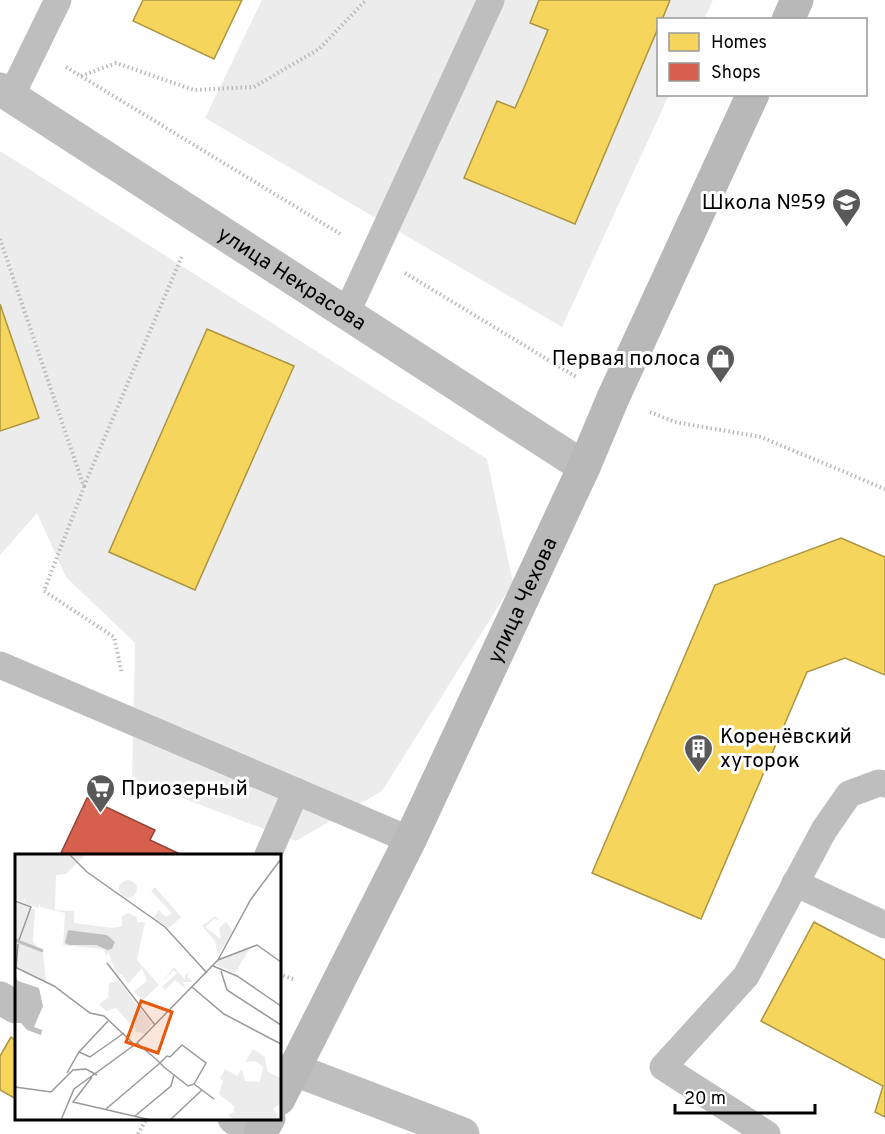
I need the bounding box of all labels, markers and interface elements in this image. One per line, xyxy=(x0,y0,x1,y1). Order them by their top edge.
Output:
legend xyxy=(657,18,867,96)
text: Homes xyxy=(711,32,767,55)
text: Shops xyxy=(711,62,761,85)
school or university icon: Школа №59 xyxy=(831,186,863,228)
place label: Школа №59 xyxy=(702,190,826,217)
street label: улица Некрасова xyxy=(212,221,371,337)
shop icon: Первая полоса xyxy=(705,342,737,384)
place label: Первая полоса xyxy=(552,346,700,373)
street label: улица Чехова xyxy=(482,533,564,668)
place label: Коренёвский хуторок xyxy=(720,724,852,775)
building icon: Коренёвский хуторок xyxy=(683,732,715,774)
supermarket icon: Приозерный xyxy=(84,772,116,814)
place label: Приозерный xyxy=(121,776,248,803)
inset map xyxy=(15,854,280,1119)
scale bar xyxy=(675,1077,814,1115)
text: 20 m xyxy=(684,1088,726,1111)

